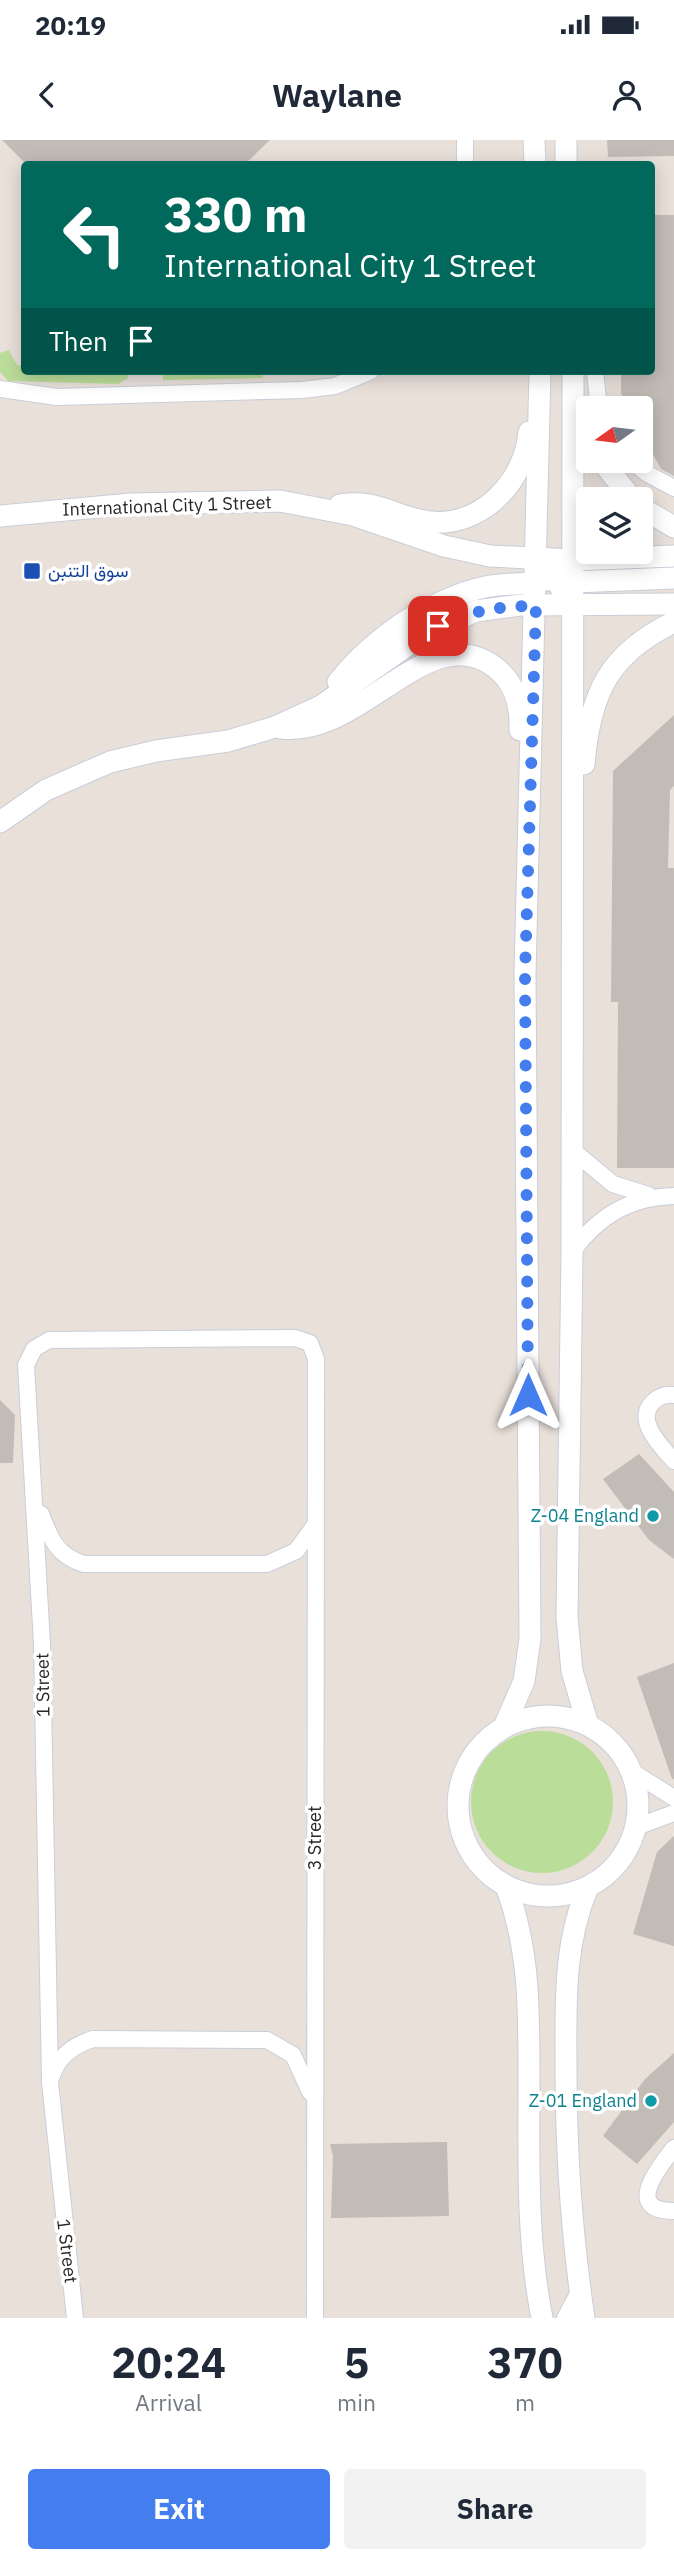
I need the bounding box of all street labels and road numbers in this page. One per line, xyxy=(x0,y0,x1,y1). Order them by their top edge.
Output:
street label: International City 1 Street xyxy=(62,490,272,521)
street label: 1 Street xyxy=(30,1653,55,1717)
street label: 3 Street xyxy=(303,1806,326,1870)
street label: 1 Street xyxy=(52,2218,83,2284)

